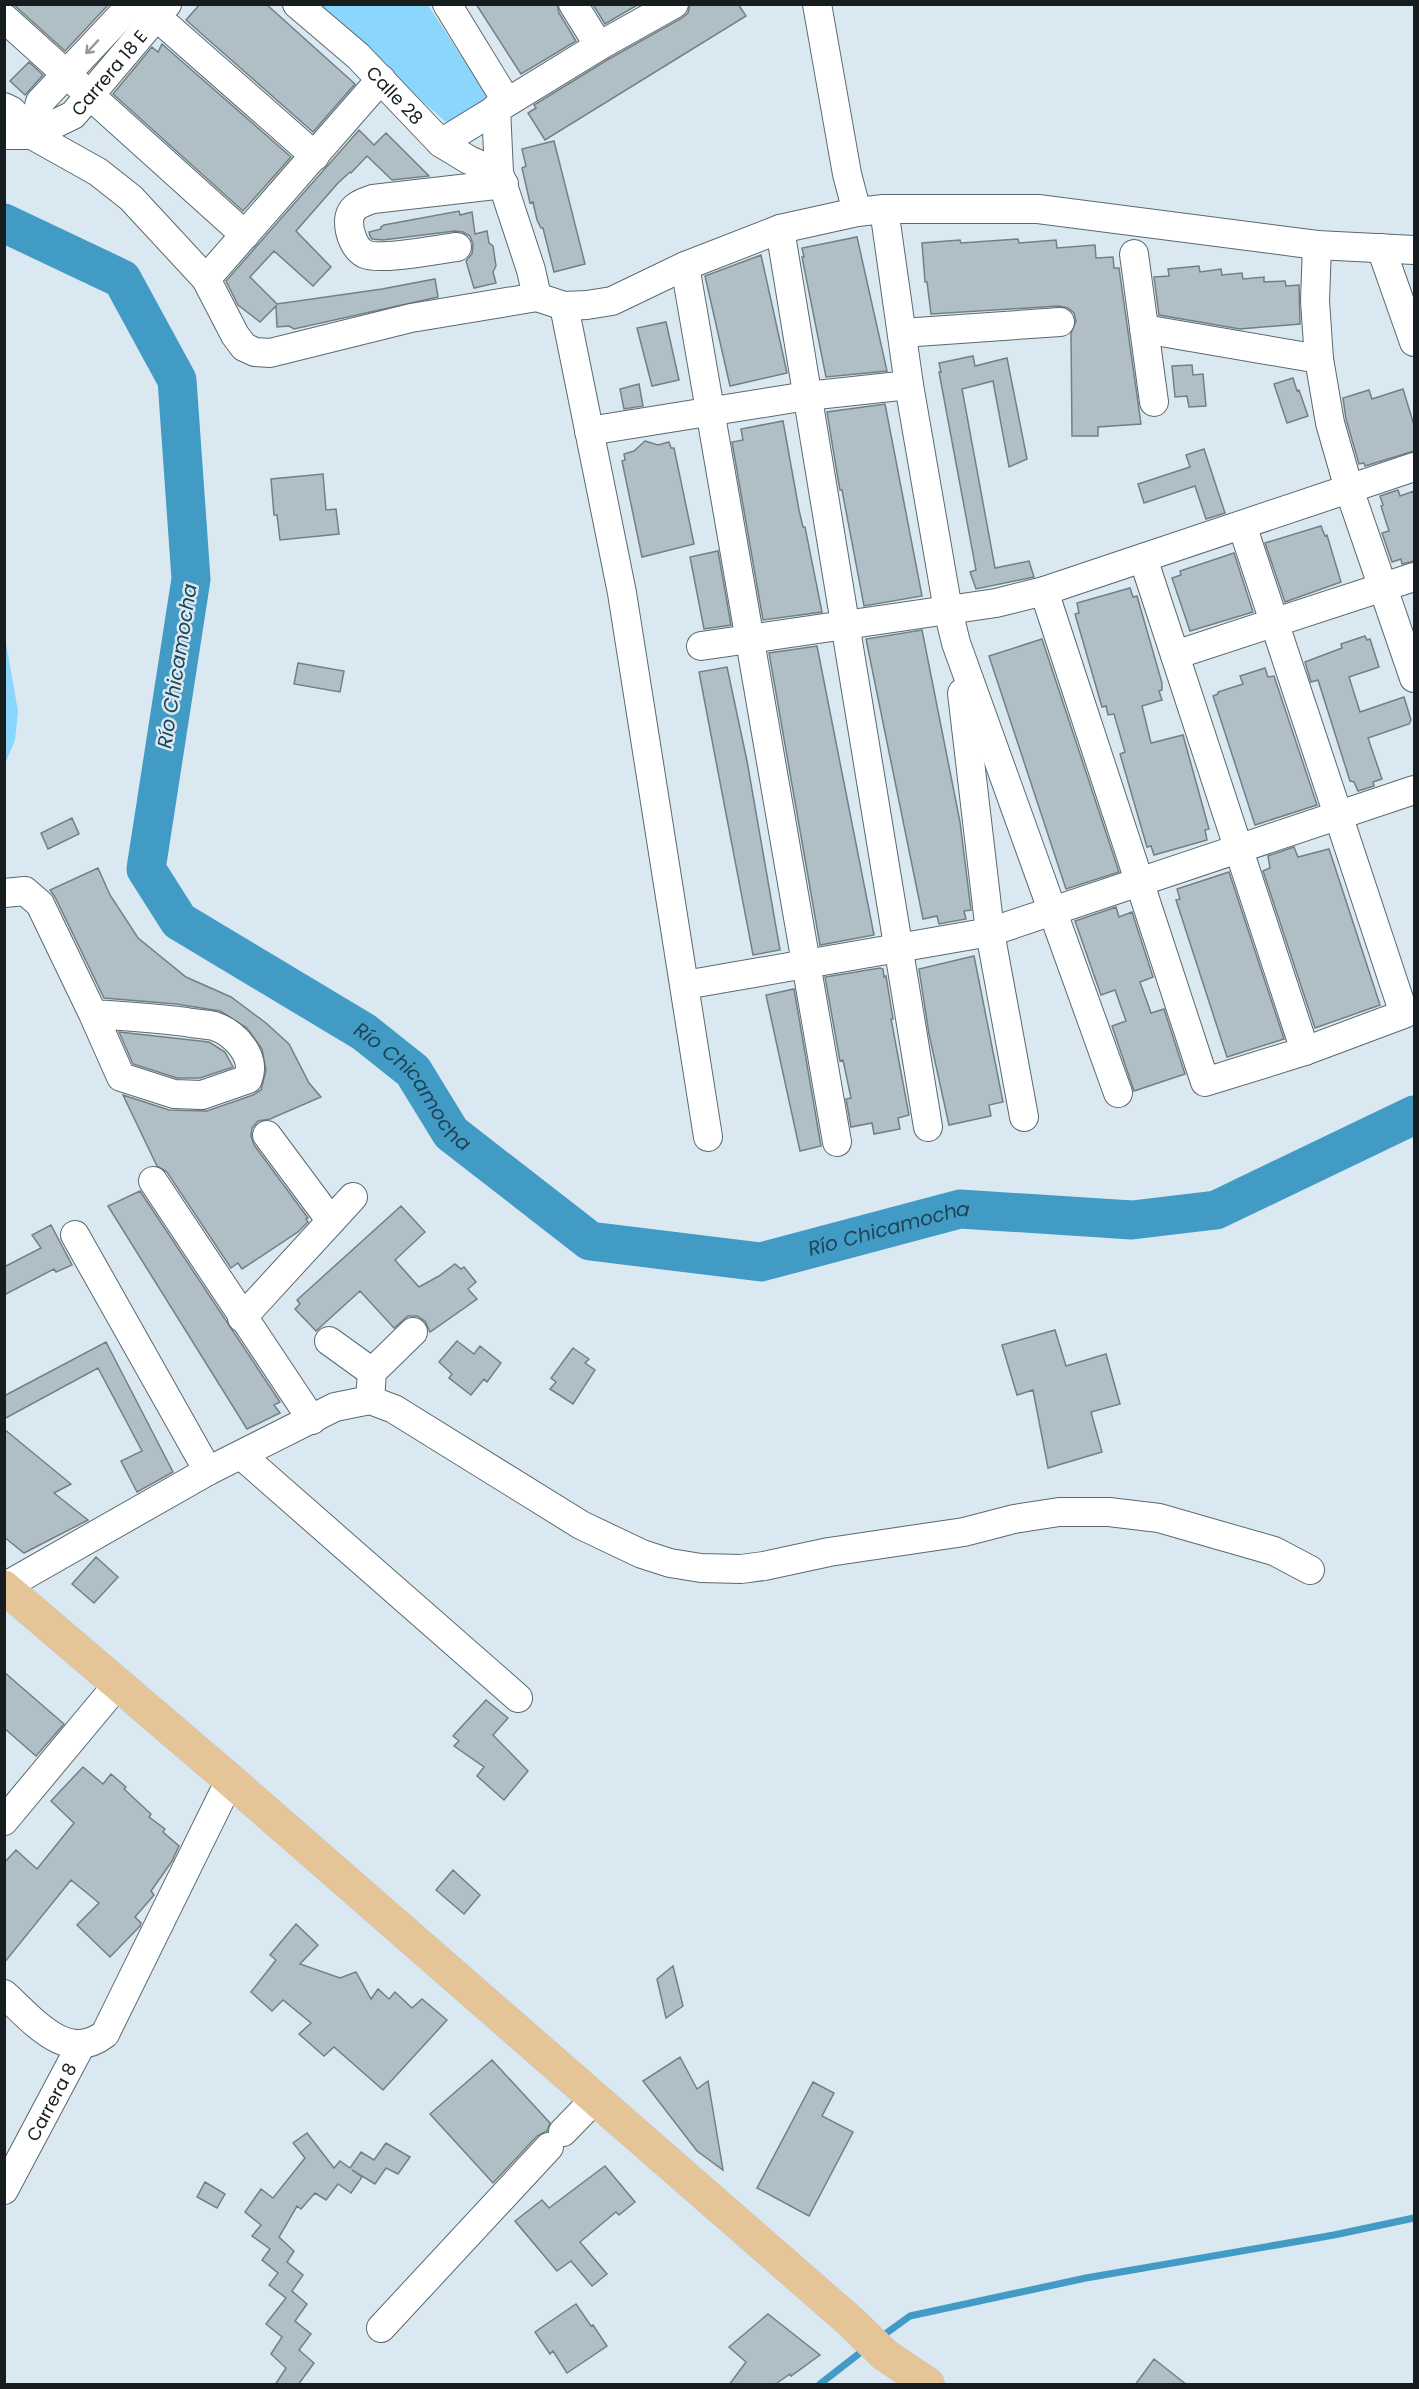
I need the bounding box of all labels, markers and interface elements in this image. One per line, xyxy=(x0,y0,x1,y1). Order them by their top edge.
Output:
street label: Carrera 18 E xyxy=(65,24,152,121)
one-way arrow xyxy=(85,39,99,54)
street label: Calle 28 xyxy=(361,60,429,130)
water label: Río Chicamocha xyxy=(150,582,204,750)
water label: Río Chicamocha xyxy=(349,1015,477,1158)
water label: Río Chicamocha xyxy=(805,1195,971,1263)
street label: Carrera 8 xyxy=(20,2058,82,2145)

